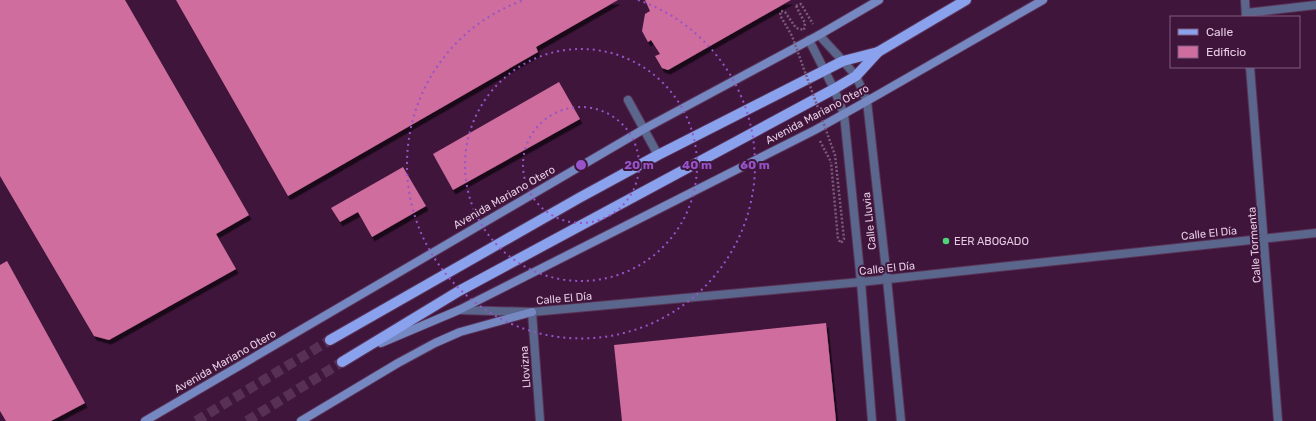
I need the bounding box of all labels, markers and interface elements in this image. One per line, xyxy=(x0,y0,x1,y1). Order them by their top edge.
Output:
legend xyxy=(1170,16,1300,68)
text: Calle xyxy=(1206,25,1233,39)
text: Edificio xyxy=(1206,45,1246,59)
street label: Avenida Mariano Otero xyxy=(763,82,871,147)
centre of rings xyxy=(574,158,588,172)
text: 20 m xyxy=(624,158,654,172)
text: 40 m xyxy=(682,158,712,172)
text: 60 m xyxy=(740,158,770,172)
street label: Avenida Mariano Otero xyxy=(451,163,557,232)
street label: Calle Lluvia xyxy=(860,191,879,250)
street label: Calle Tormenta xyxy=(1245,207,1264,283)
street label: Calle El Día xyxy=(1181,224,1238,243)
place label: EER ABOGADO xyxy=(954,235,1029,248)
marker: EER ABOGADO xyxy=(941,236,951,246)
street label: Calle El Día xyxy=(859,259,916,278)
street label: Calle El Día xyxy=(536,290,592,307)
street label: Avenida Mariano Otero xyxy=(172,327,278,396)
street label: Llovizna xyxy=(518,346,533,388)

